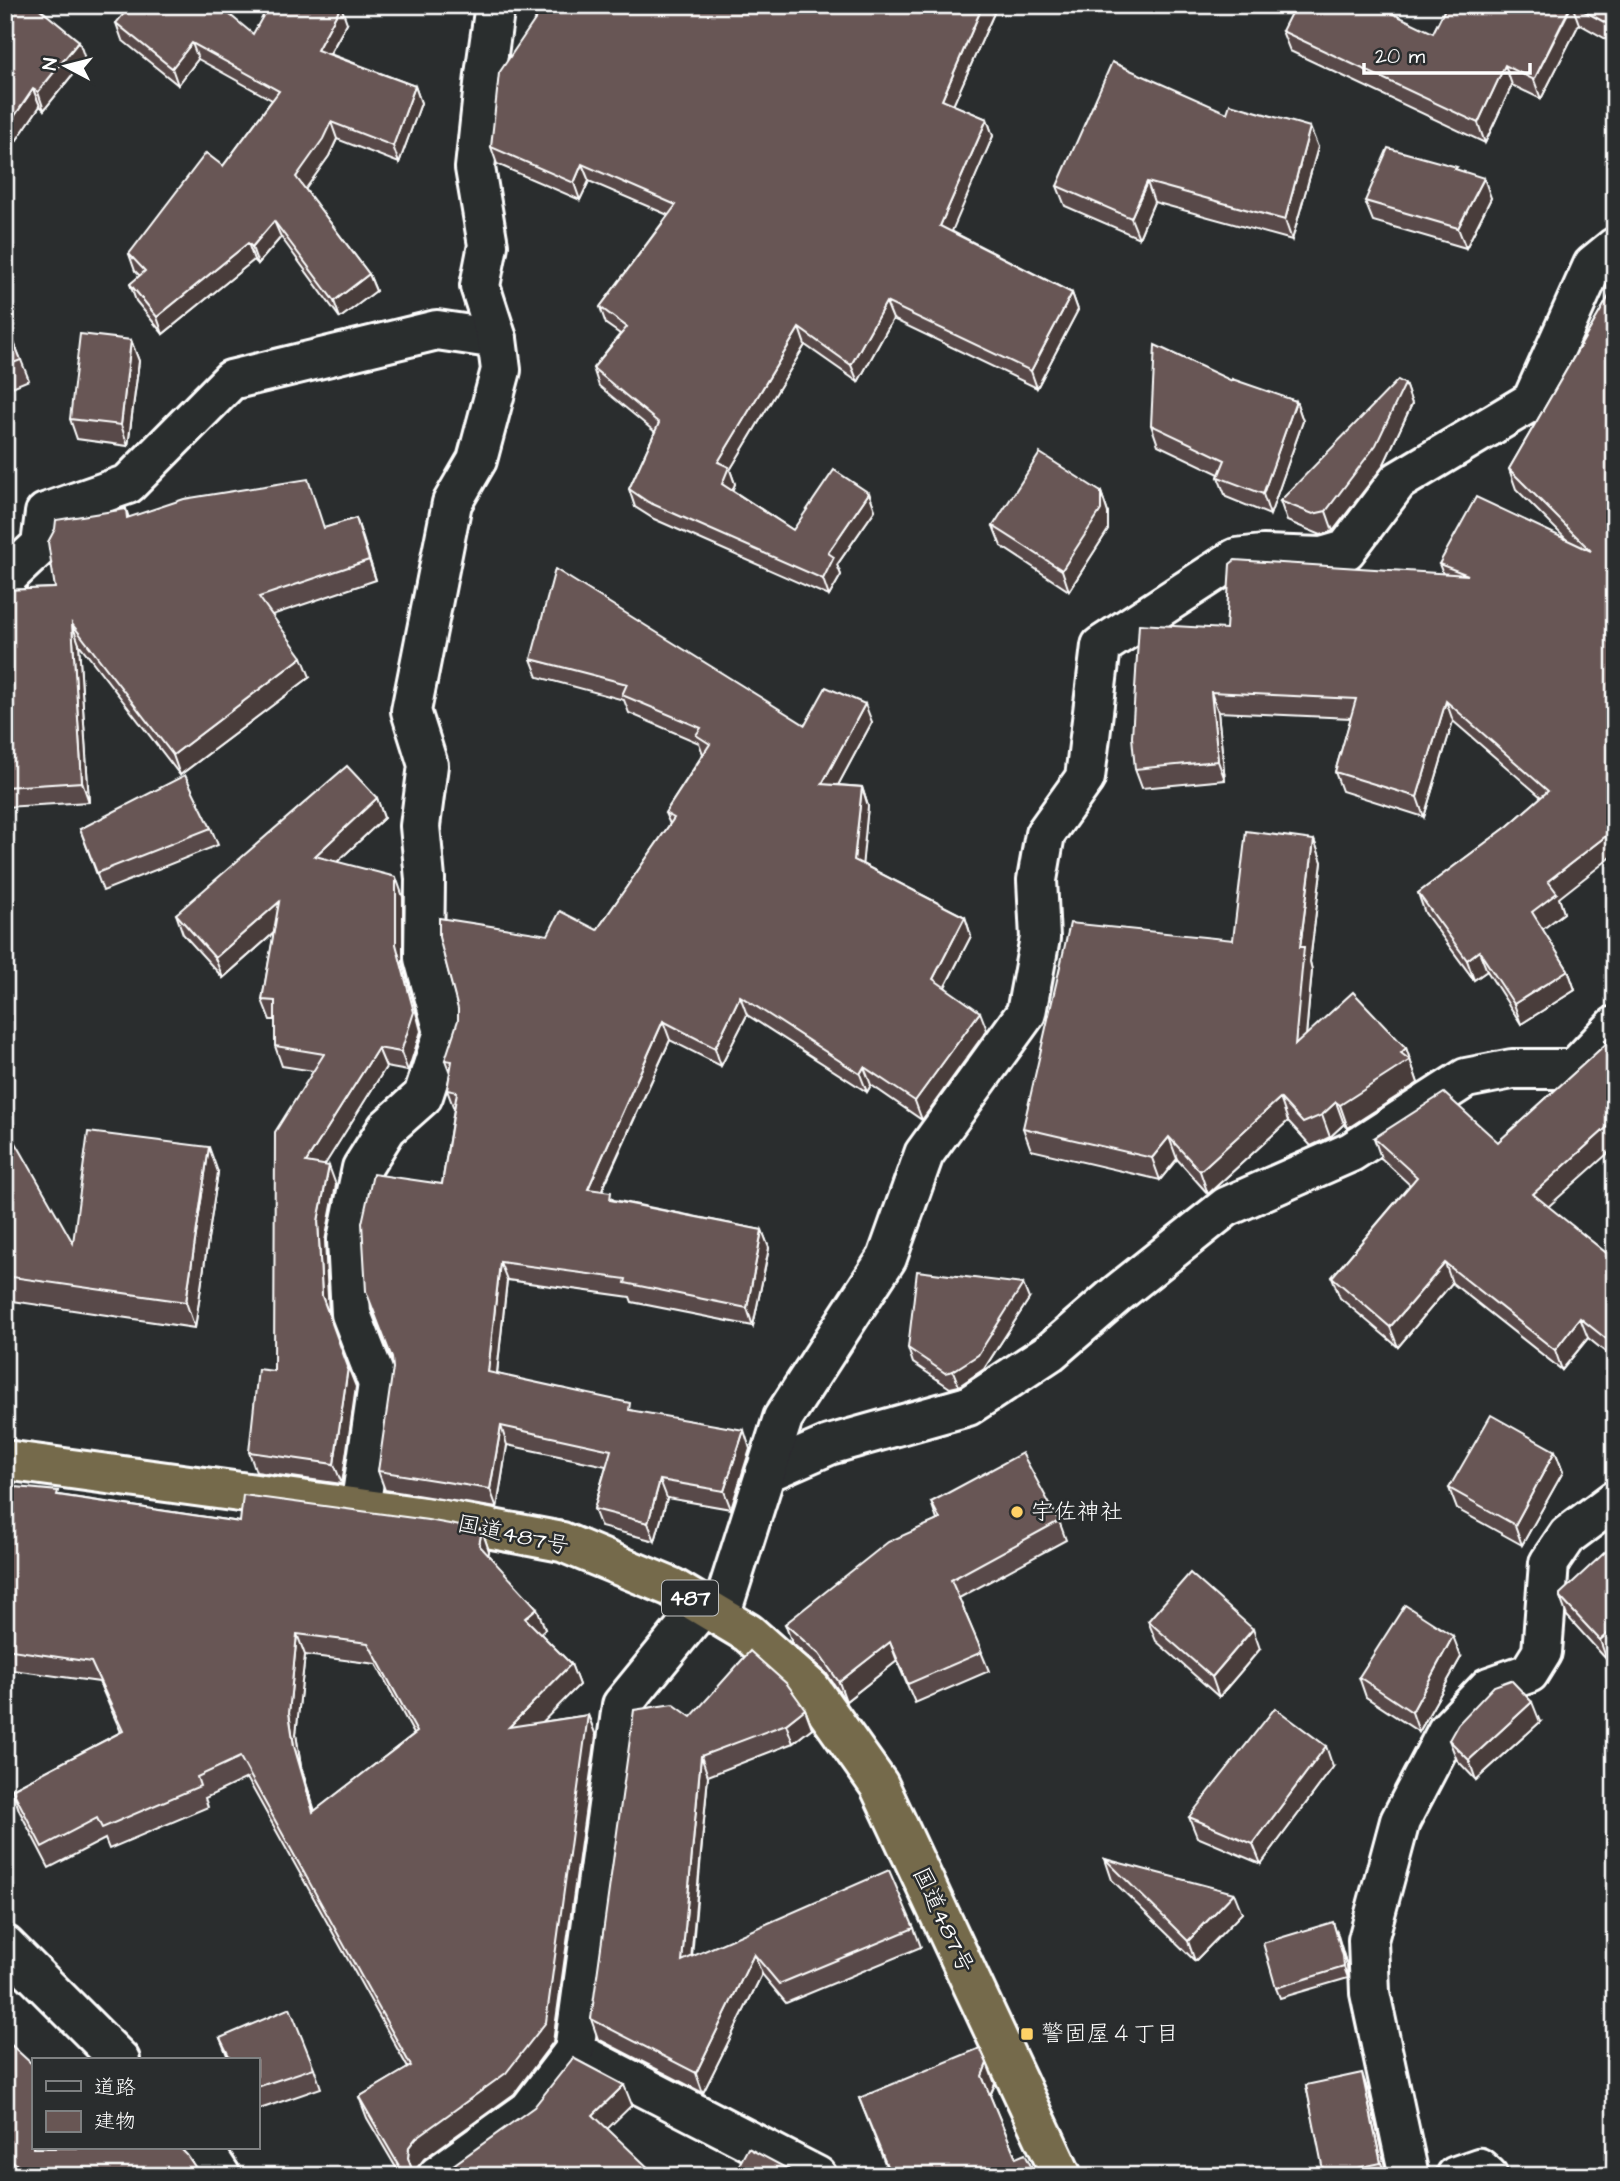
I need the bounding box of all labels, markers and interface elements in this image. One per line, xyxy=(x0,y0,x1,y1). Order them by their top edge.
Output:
north arrow xyxy=(32,32,102,102)
scale bar xyxy=(1364,32,1531,76)
text: 20 m xyxy=(1375,42,1426,71)
text: N xyxy=(36,56,65,72)
place label: 宇佐神社 xyxy=(1031,1496,1123,1528)
marker: 宇佐神社 xyxy=(1009,1504,1025,1520)
street label: 国道487号 xyxy=(454,1508,572,1562)
road number: 487 xyxy=(662,1580,718,1616)
street label: 国道487号 xyxy=(904,1862,982,1978)
place label: 警固屋４丁目 xyxy=(1041,2018,1179,2050)
marker: 警固屋４丁目 xyxy=(1019,2026,1035,2042)
legend xyxy=(32,2058,259,2150)
text: 道路 xyxy=(94,2073,136,2102)
text: 建物 xyxy=(94,2107,136,2136)

